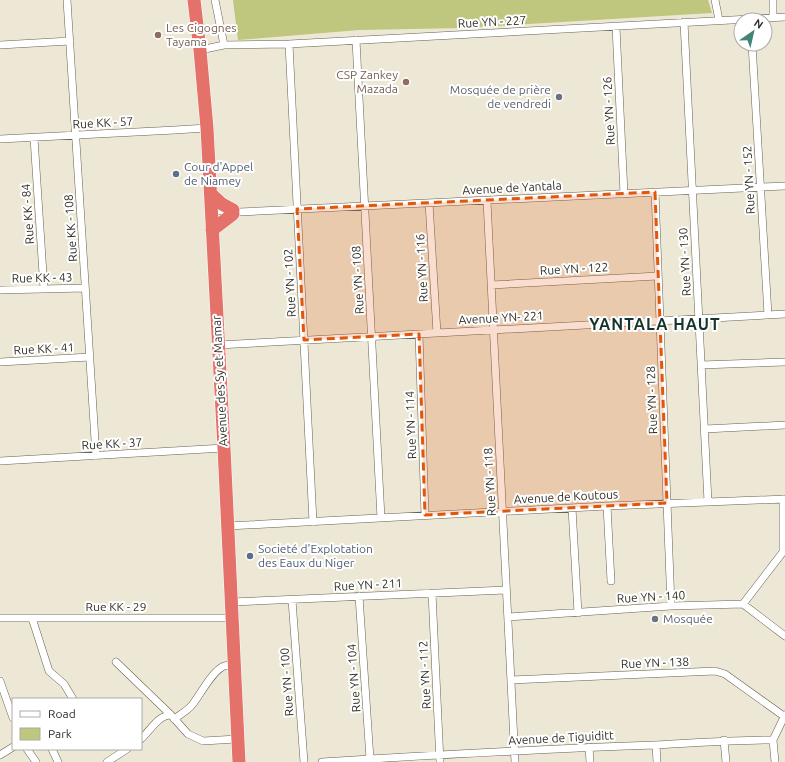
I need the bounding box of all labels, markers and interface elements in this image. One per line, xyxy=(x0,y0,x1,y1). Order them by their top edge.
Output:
north arrow xyxy=(733,12,773,52)
street label: Rue YN - 227 xyxy=(457,13,527,30)
text: N xyxy=(752,16,765,31)
place label: Les Cigognes Tayama xyxy=(166,21,236,48)
marker: Les Cigognes Tayama xyxy=(153,30,163,40)
place label: CSP Zankey Mazada xyxy=(336,68,398,95)
street label: Rue YN - 126 xyxy=(600,76,617,146)
marker: CSP Zankey Mazada xyxy=(401,77,411,87)
place label: Mosquée de prière de vendredi xyxy=(450,83,551,110)
marker: Mosquée de prière de vendredi xyxy=(554,92,564,102)
street label: Rue KK - 57 xyxy=(72,114,134,131)
street label: Rue YN - 152 xyxy=(740,145,757,215)
place label: Cour d'Appel de Niamey xyxy=(184,160,253,187)
marker: Cour d'Appel de Niamey xyxy=(171,169,181,179)
street label: Avenue de Yantala xyxy=(462,178,562,197)
street label: Rue KK - 84 xyxy=(19,183,36,245)
street label: Rue KK - 108 xyxy=(62,194,79,262)
street label: Rue YN - 130 xyxy=(676,227,693,297)
street label: Rue YN - 116 xyxy=(413,233,430,303)
street label: Rue YN - 108 xyxy=(349,245,366,315)
street label: Rue YN - 102 xyxy=(281,248,298,318)
street label: Rue YN - 122 xyxy=(539,260,609,277)
street label: Rue KK - 43 xyxy=(11,270,73,285)
street label: Avenue YN- 221 xyxy=(458,309,544,326)
street label: Avenue des Sy et Mamar xyxy=(210,315,229,447)
district label: YANTALA HAUT xyxy=(589,315,721,333)
street label: Rue KK - 41 xyxy=(13,340,75,357)
street label: Rue YN - 128 xyxy=(644,365,659,434)
street label: Rue YN - 114 xyxy=(403,390,418,459)
street label: Rue KK - 37 xyxy=(81,435,143,452)
street label: Rue YN - 118 xyxy=(481,447,498,517)
street label: Avenue de Koutous xyxy=(514,487,618,506)
place label: Societé d'Explotation des Eaux du Niger xyxy=(258,542,373,569)
marker: Societé d'Explotation des Eaux du Niger xyxy=(245,551,255,561)
street label: Rue YN - 211 xyxy=(333,576,403,593)
street label: Rue YN - 140 xyxy=(616,588,686,605)
street label: Rue KK - 29 xyxy=(86,600,146,613)
place label: Mosquée xyxy=(663,612,713,625)
marker: Mosquée xyxy=(650,614,660,624)
street label: Rue YN - 112 xyxy=(416,640,433,710)
street label: Rue YN - 104 xyxy=(345,643,362,713)
street label: Rue YN - 100 xyxy=(278,647,295,717)
street label: Rue YN - 138 xyxy=(621,655,690,670)
legend xyxy=(12,698,142,750)
text: Road xyxy=(48,707,76,720)
text: Park xyxy=(48,727,72,740)
street label: Avenue de Tiguiditt xyxy=(508,728,614,747)

